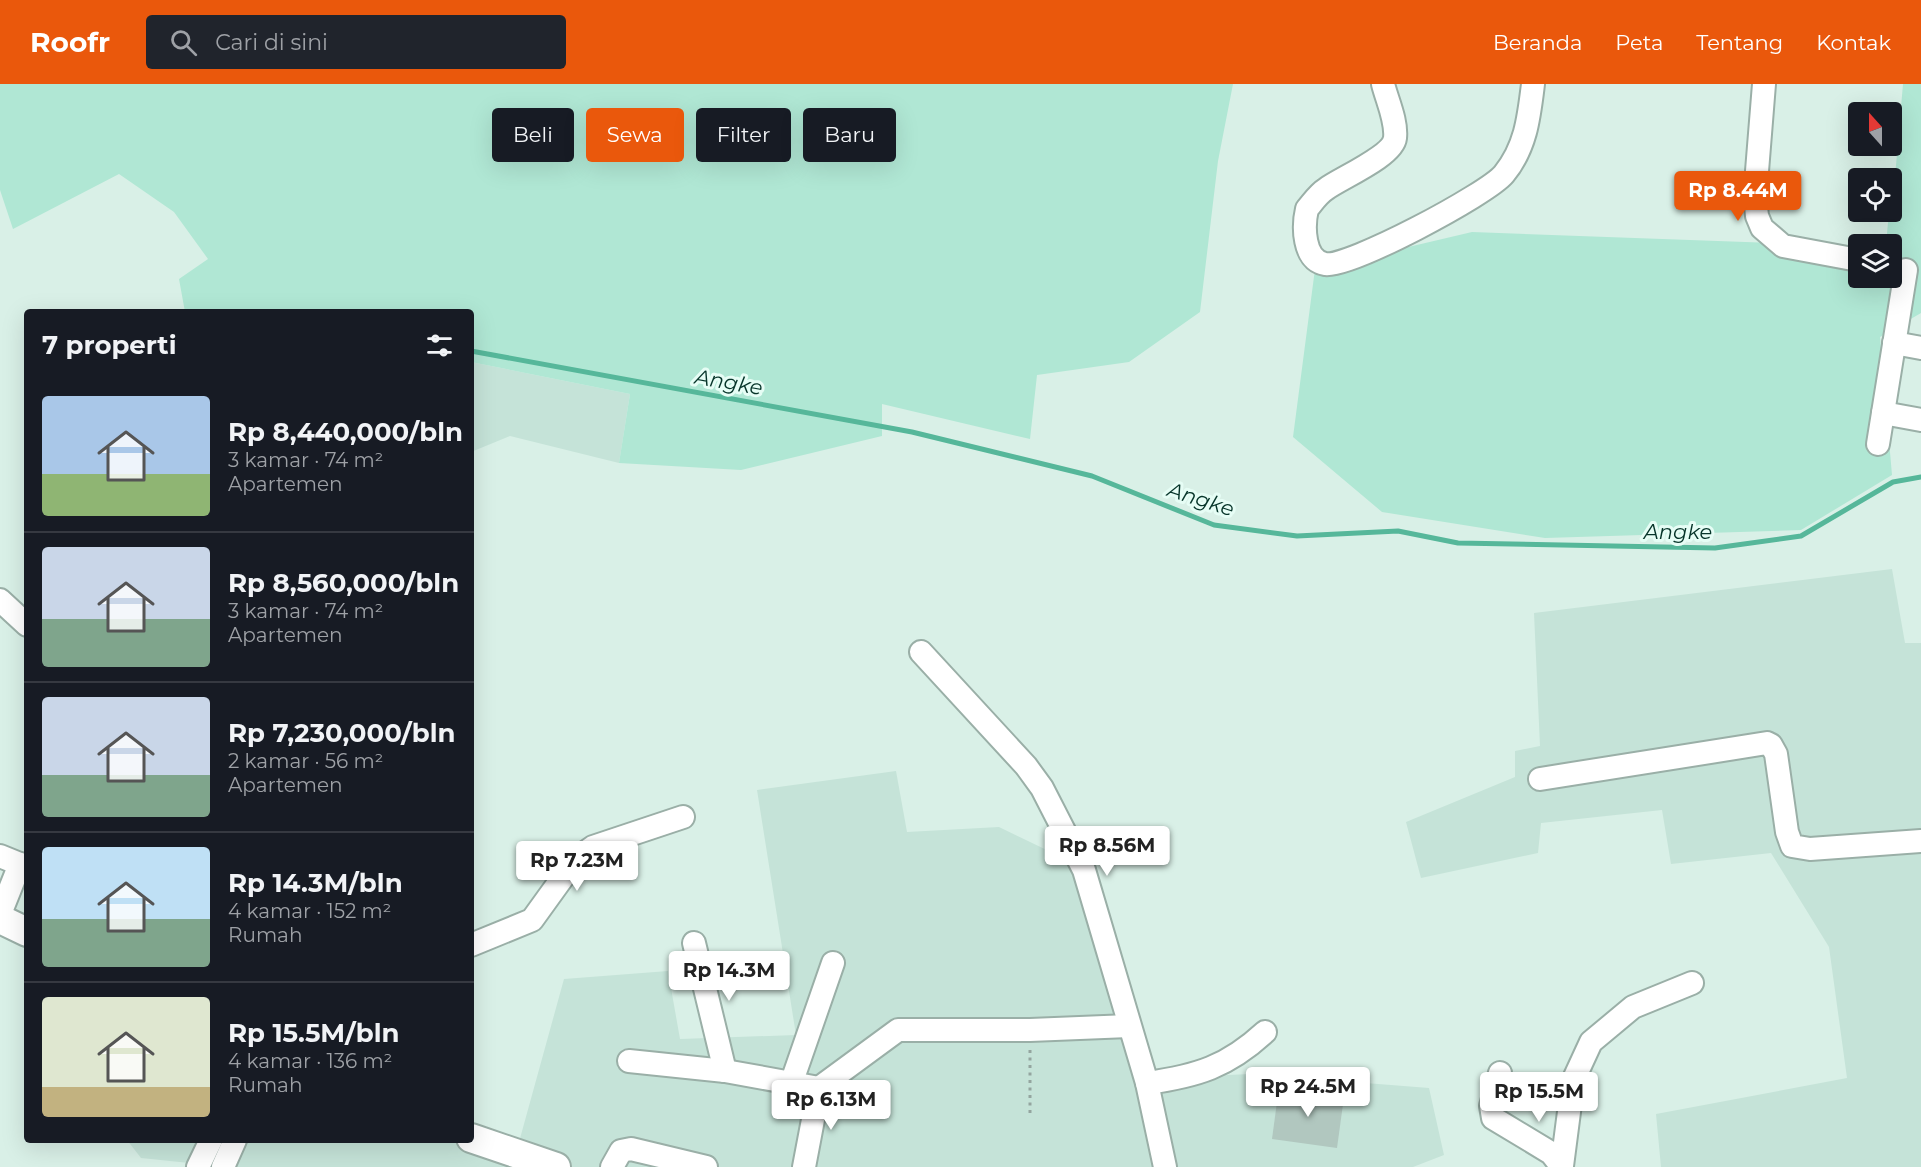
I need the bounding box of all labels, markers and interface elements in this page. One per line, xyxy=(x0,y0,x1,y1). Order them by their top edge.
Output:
search box xyxy=(146,15,566,69)
text: Roofr xyxy=(30,25,110,59)
icon: search xyxy=(167,26,200,59)
text: Cari di sini xyxy=(215,29,328,56)
text: Beranda xyxy=(1493,30,1582,55)
text: Peta xyxy=(1615,30,1663,55)
text: Tentang xyxy=(1696,30,1783,55)
text: Kontak xyxy=(1816,30,1891,55)
north arrow xyxy=(1848,102,1902,156)
map controls xyxy=(1848,102,1902,288)
chip: Beli xyxy=(492,108,574,162)
chip: Sewa xyxy=(586,108,684,162)
chip: Filter xyxy=(696,108,791,162)
chip: Baru xyxy=(803,108,896,162)
button: locate xyxy=(1848,168,1902,222)
pin: Rp 8.44M xyxy=(1676,171,1800,222)
text: Rp 8.44M xyxy=(1688,178,1788,202)
button: layers xyxy=(1848,234,1902,288)
text: 7 properti xyxy=(42,329,177,361)
icon: filters xyxy=(423,329,456,362)
water label: Angke xyxy=(691,363,765,400)
text: Rp 8,440,000/bln xyxy=(228,416,463,448)
icon: home xyxy=(90,420,162,492)
text: 3 kamar · 74 m² xyxy=(228,448,383,472)
text: Apartemen xyxy=(228,472,343,496)
water label: Angke xyxy=(1163,476,1237,521)
water label: Angke xyxy=(1642,519,1712,544)
text: Rp 8,560,000/bln xyxy=(228,567,459,599)
icon: home xyxy=(90,571,162,643)
text: 3 kamar · 74 m² xyxy=(228,599,383,623)
text: Apartemen xyxy=(228,623,343,647)
text: Rp 7,230,000/bln xyxy=(228,717,456,749)
icon: home xyxy=(90,721,162,793)
text: 2 kamar · 56 m² xyxy=(228,749,383,773)
text: Apartemen xyxy=(228,773,343,797)
pin: Rp 8.56M xyxy=(1045,826,1169,877)
text: Rp 8.56M xyxy=(1059,833,1155,857)
pin: Rp 7.23M xyxy=(515,841,639,892)
text: Rp 7.23M xyxy=(530,848,624,872)
text: Rp 14.3M/bln xyxy=(228,867,403,899)
icon: home xyxy=(90,871,162,943)
text: 4 kamar · 152 m² xyxy=(228,899,391,923)
text: Rumah xyxy=(228,923,302,947)
pin: Rp 14.3M xyxy=(667,951,791,1002)
text: Rp 14.3M xyxy=(683,958,775,982)
text: Rp 15.5M/bln xyxy=(228,1017,399,1049)
icon: home xyxy=(90,1021,162,1093)
text: 4 kamar · 136 m² xyxy=(228,1049,392,1073)
pin: Rp 24.5M xyxy=(1246,1067,1370,1118)
pin: Rp 15.5M xyxy=(1477,1072,1601,1123)
text: Rumah xyxy=(228,1073,302,1097)
text: Rp 24.5M xyxy=(1260,1074,1356,1098)
text: Rp 15.5M xyxy=(1494,1079,1584,1103)
pin: Rp 6.13M xyxy=(769,1080,893,1131)
text: Rp 6.13M xyxy=(786,1087,876,1111)

